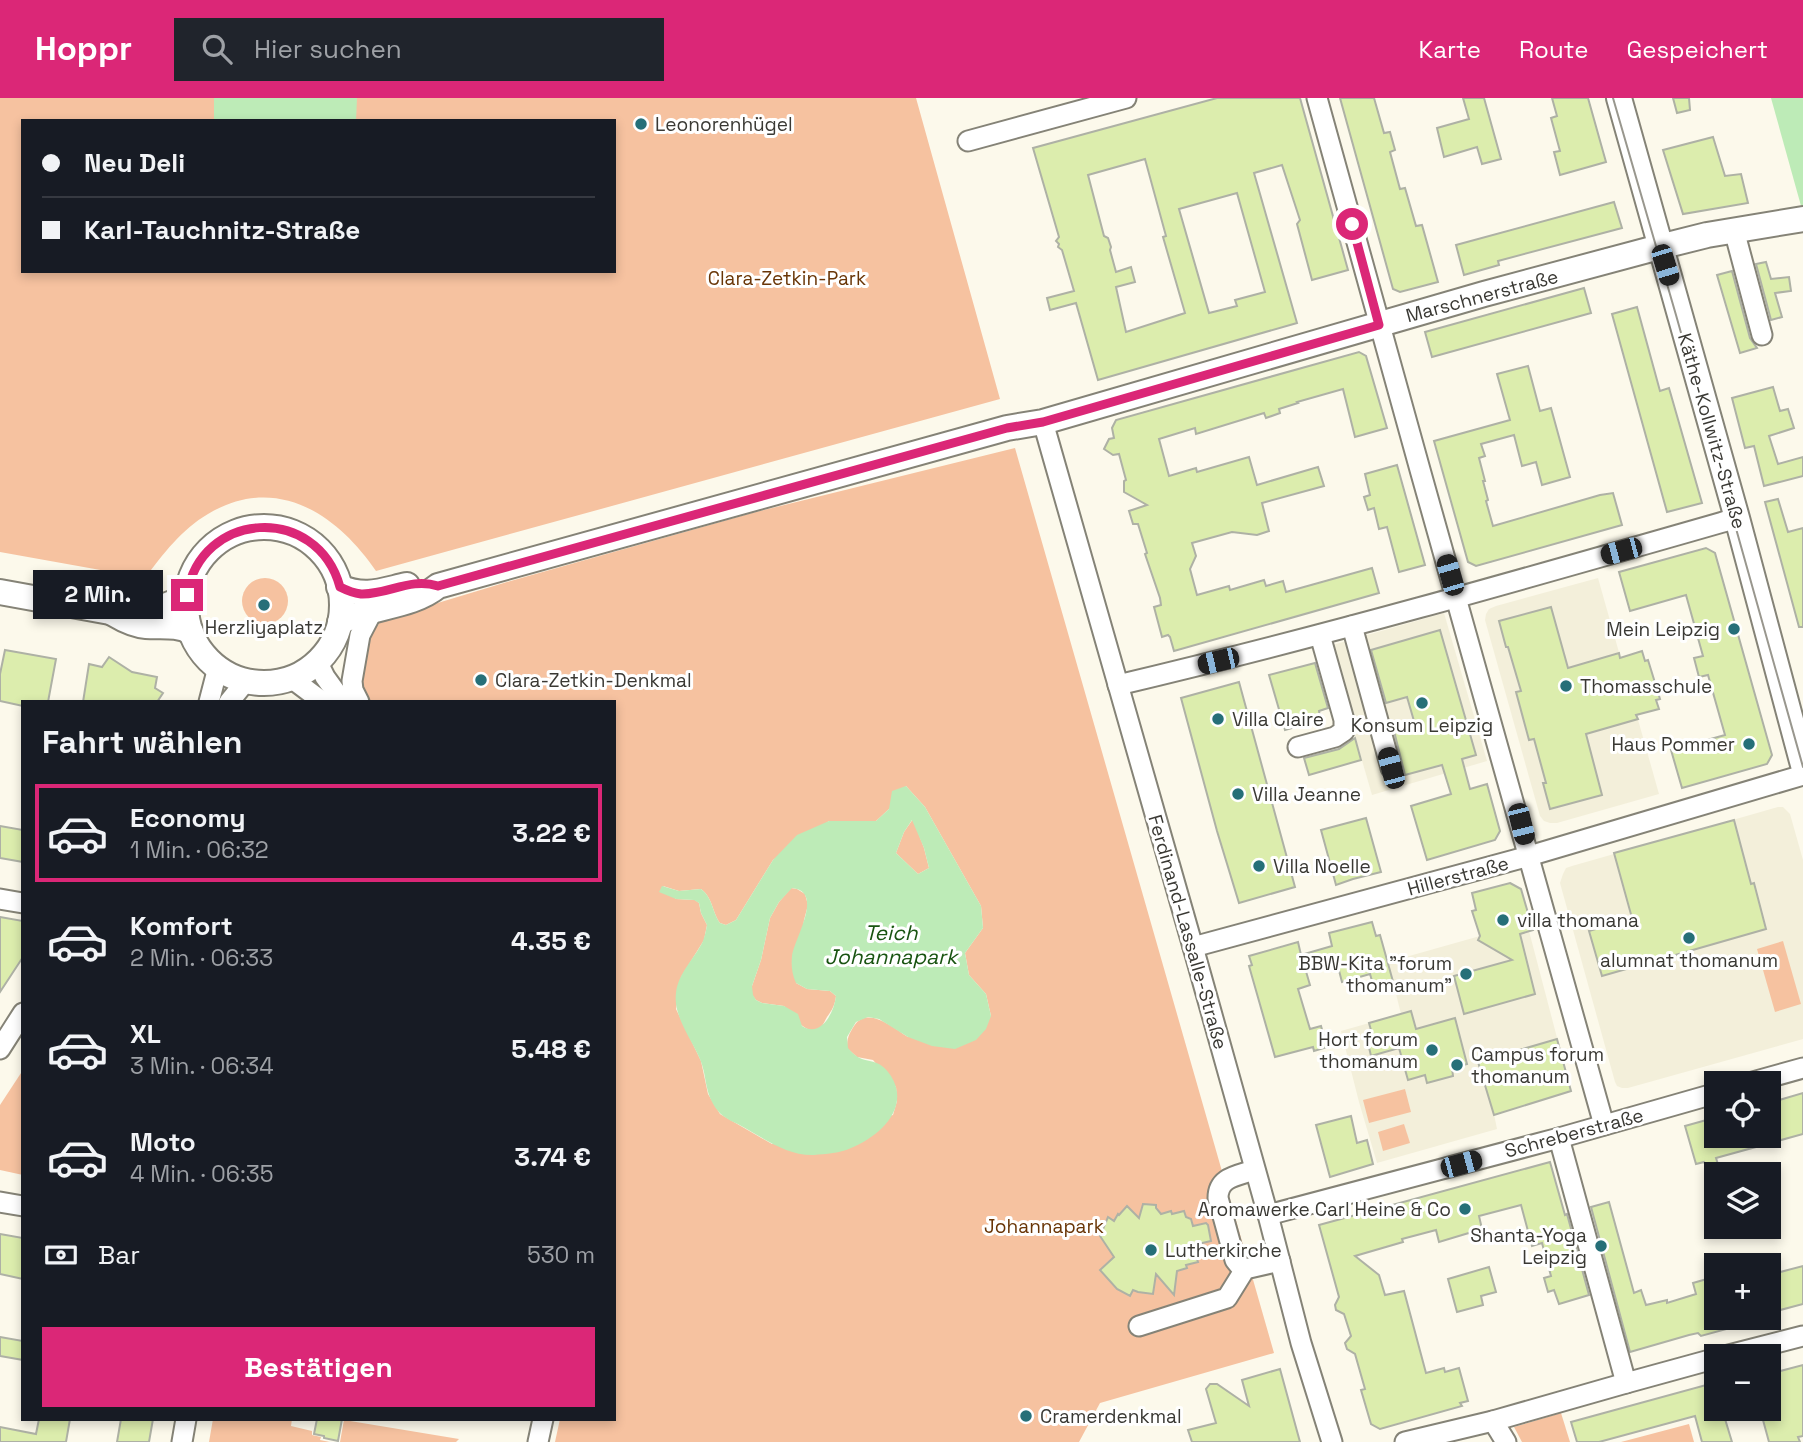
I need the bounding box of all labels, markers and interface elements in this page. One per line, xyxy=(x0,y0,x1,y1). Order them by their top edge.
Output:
search box xyxy=(174,18,664,81)
text: Hoppr xyxy=(35,28,132,70)
icon: search xyxy=(198,30,236,68)
text: Hier suchen xyxy=(254,32,402,66)
text: Karte xyxy=(1419,34,1481,65)
text: Route xyxy=(1519,34,1588,65)
text: Gespeichert xyxy=(1626,34,1768,65)
place label: Leonorenhügel xyxy=(655,112,793,137)
marker: Leonorenhügel xyxy=(633,116,649,132)
text: Neu Deli xyxy=(84,146,185,180)
route start xyxy=(1336,208,1368,240)
text: Karl-Tauchnitz-Straße xyxy=(84,213,360,247)
car xyxy=(1649,242,1682,288)
street label: Marschnerstraße xyxy=(1403,264,1561,328)
park label: Clara-Zetkin-Park xyxy=(708,266,866,291)
street label: Käthe-Kollwitz-Straße xyxy=(1672,330,1752,532)
car xyxy=(1598,535,1645,567)
car xyxy=(1435,552,1466,598)
callout: 2 Min. xyxy=(33,570,162,620)
text: 2 Min. xyxy=(65,579,131,609)
route end xyxy=(171,579,203,611)
marker: Herzliyaplatz xyxy=(256,597,272,613)
place label: Herzliyaplatz xyxy=(205,615,323,640)
place label: Mein Leipzig xyxy=(1606,617,1720,642)
marker: Mein Leipzig xyxy=(1726,621,1742,637)
car xyxy=(1196,646,1241,676)
place label: Clara-Zetkin-Denkmal xyxy=(495,668,692,693)
marker: Clara-Zetkin-Denkmal xyxy=(473,672,489,688)
place label: Thomasschule xyxy=(1580,674,1712,699)
marker: Thomasschule xyxy=(1558,678,1574,694)
marker: Konsum Leipzig xyxy=(1414,695,1430,711)
place label: Villa Claire xyxy=(1232,707,1324,732)
marker: Villa Claire xyxy=(1210,711,1226,727)
place label: Konsum Leipzig xyxy=(1351,713,1493,738)
text: Fahrt wählen xyxy=(42,722,242,762)
place label: Haus Pommer xyxy=(1611,732,1735,757)
marker: Haus Pommer xyxy=(1741,736,1757,752)
car xyxy=(1376,745,1407,791)
place label: Villa Jeanne xyxy=(1252,782,1361,807)
marker: Villa Jeanne xyxy=(1230,786,1246,802)
text: Economy xyxy=(130,801,246,835)
car xyxy=(1506,801,1537,847)
icon: car xyxy=(46,802,109,865)
street label: Ferdinand-Lassalle-Straße xyxy=(1143,812,1233,1052)
text: 3.22 € xyxy=(512,816,591,850)
text: 1 Min. · 06:32 xyxy=(130,835,269,865)
street label: Hillerstraße xyxy=(1404,850,1512,902)
place label: Villa Noelle xyxy=(1273,854,1371,879)
marker: Villa Noelle xyxy=(1251,858,1267,874)
place label: villa thomana xyxy=(1517,908,1639,933)
text: Komfort xyxy=(130,909,233,943)
icon: car xyxy=(46,910,109,973)
marker: villa thomana xyxy=(1495,912,1511,928)
water label: Teich Johannapark xyxy=(825,919,960,970)
text: 4.35 € xyxy=(511,924,591,958)
marker: alumnat thomanum xyxy=(1681,930,1697,946)
text: 2 Min. · 06:33 xyxy=(130,943,273,973)
place label: alumnat thomanum xyxy=(1600,948,1778,973)
place label: BBW-Kita "forum thomanum" xyxy=(1298,951,1452,998)
marker: BBW-Kita "forum thomanum" xyxy=(1458,966,1474,982)
text: XL xyxy=(130,1017,161,1051)
icon: car xyxy=(46,1018,109,1081)
place label: Hort forum thomanum xyxy=(1318,1027,1418,1074)
text: 5.48 € xyxy=(511,1032,591,1066)
marker: Hort forum thomanum xyxy=(1424,1042,1440,1058)
place label: Campus forum thomanum xyxy=(1471,1042,1604,1089)
text: 3 Min. · 06:34 xyxy=(130,1051,274,1081)
marker: Campus forum thomanum xyxy=(1449,1057,1465,1073)
map controls xyxy=(1704,1071,1781,1421)
button: locate xyxy=(1704,1071,1781,1148)
street label: Schreberstraße xyxy=(1502,1102,1646,1164)
text: Moto xyxy=(130,1125,196,1159)
icon: car xyxy=(46,1126,109,1189)
text: 3.74 € xyxy=(514,1140,591,1174)
car xyxy=(1438,1148,1485,1180)
text: 4 Min. · 06:35 xyxy=(130,1159,273,1189)
button: layers xyxy=(1704,1162,1781,1239)
place label: Aromawerke Carl Heine & Co xyxy=(1198,1197,1451,1222)
marker: Aromawerke Carl Heine & Co xyxy=(1457,1201,1473,1217)
park label: Johannapark xyxy=(984,1214,1104,1239)
place label: Shanta-Yoga Leipzig xyxy=(1470,1223,1587,1270)
icon: cash xyxy=(42,1236,80,1274)
text: Bar xyxy=(98,1238,140,1272)
place label: Lutherkirche xyxy=(1165,1238,1282,1263)
marker: Shanta-Yoga Leipzig xyxy=(1593,1238,1609,1254)
text: 530 m xyxy=(527,1240,595,1270)
marker: Lutherkirche xyxy=(1143,1242,1159,1258)
button: + xyxy=(1704,1253,1781,1330)
button: Bestätigen xyxy=(42,1327,595,1407)
button: − xyxy=(1704,1344,1781,1421)
place label: Cramerdenkmal xyxy=(1040,1404,1182,1429)
marker: Cramerdenkmal xyxy=(1018,1408,1034,1424)

